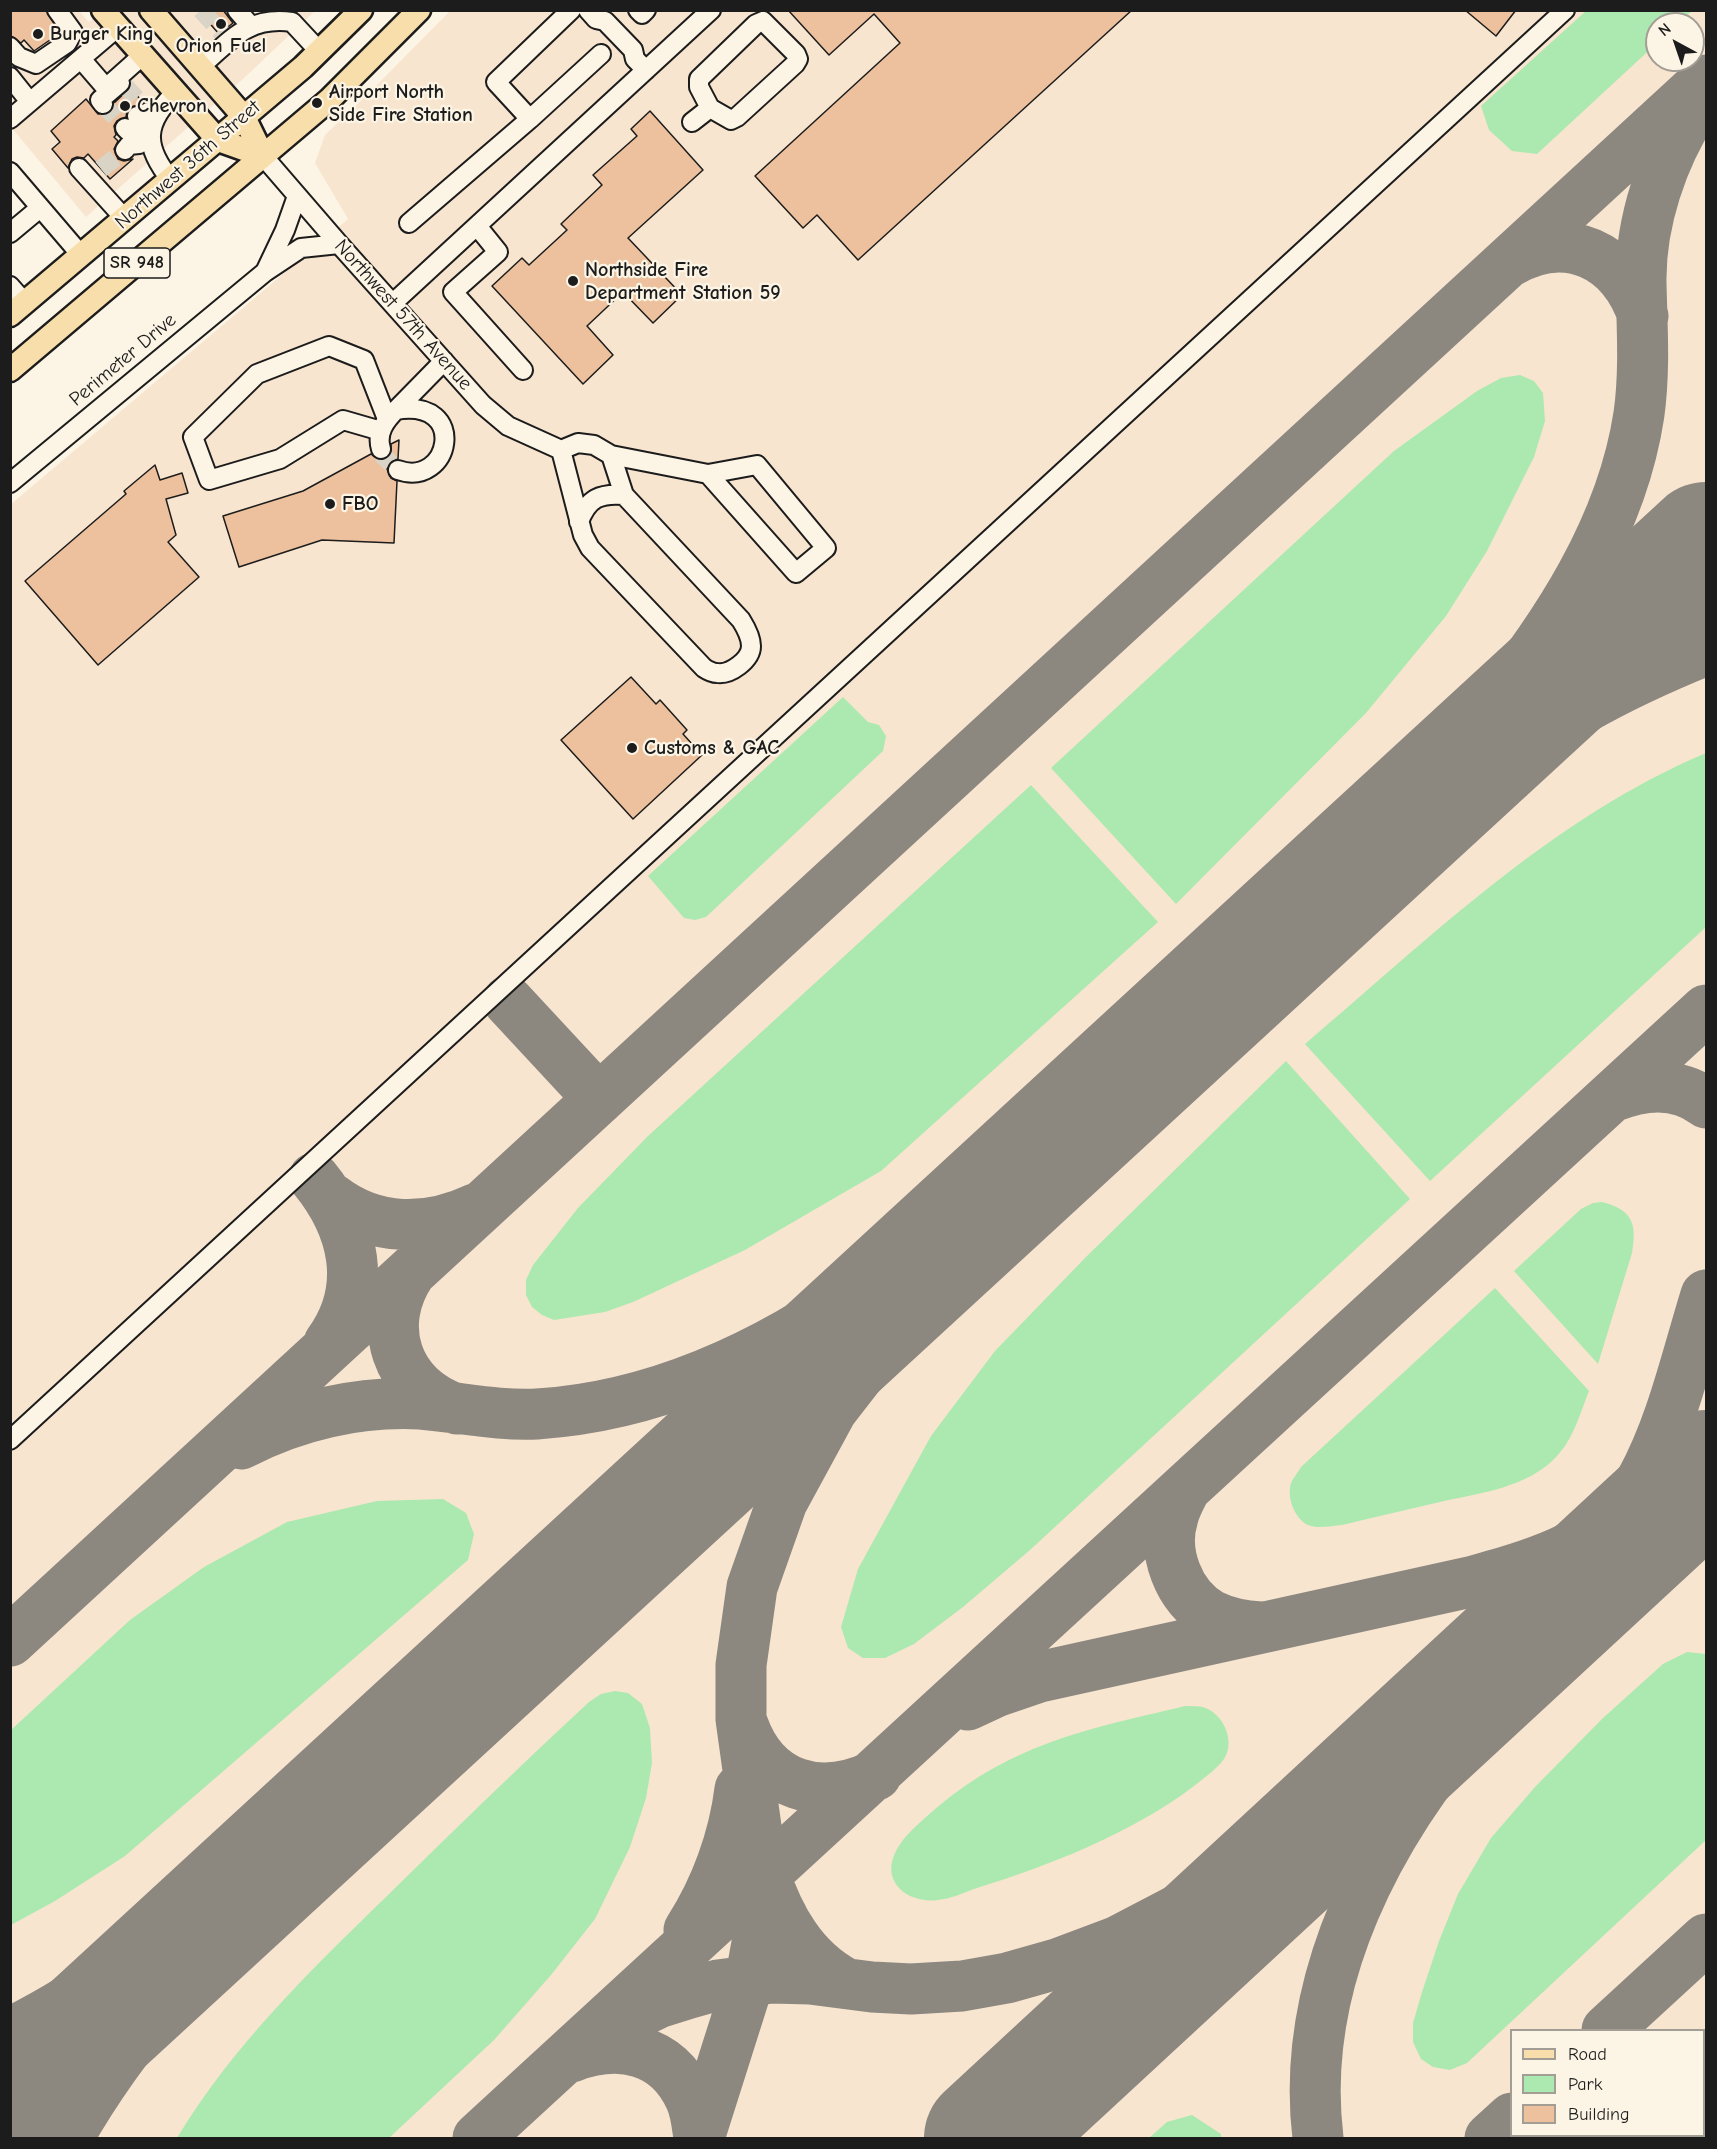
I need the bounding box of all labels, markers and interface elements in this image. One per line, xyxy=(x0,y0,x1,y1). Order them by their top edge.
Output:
north arrow xyxy=(1645,12,1705,72)
marker: Orion Fuel xyxy=(214,17,228,31)
text: N xyxy=(1655,19,1674,40)
place label: Burger King xyxy=(50,22,154,46)
marker: Burger King xyxy=(31,27,45,41)
place label: Orion Fuel xyxy=(176,34,266,58)
place label: Airport North Side Fire Station xyxy=(329,80,473,127)
place label: Chevron xyxy=(137,94,207,118)
street label: Northwest 36th Street xyxy=(110,95,266,235)
marker: Airport North Side Fire Station xyxy=(310,96,324,110)
marker: Chevron xyxy=(118,99,132,113)
street label: Northwest 57th Avenue xyxy=(329,235,477,395)
road number: SR 948 xyxy=(104,248,170,278)
place label: Northside Fire Department Station 59 xyxy=(585,258,781,305)
marker: Northside Fire Department Station 59 xyxy=(566,274,580,288)
street label: Perimeter Drive xyxy=(65,308,181,412)
place label: FBO xyxy=(342,492,379,516)
marker: FBO xyxy=(323,497,337,511)
place label: Customs & GAC xyxy=(644,736,779,760)
marker: Customs & GAC xyxy=(625,741,639,755)
legend xyxy=(1510,2029,1705,2137)
text: Road xyxy=(1568,2044,1607,2065)
text: Park xyxy=(1568,2074,1602,2095)
text: Building xyxy=(1568,2104,1630,2125)

